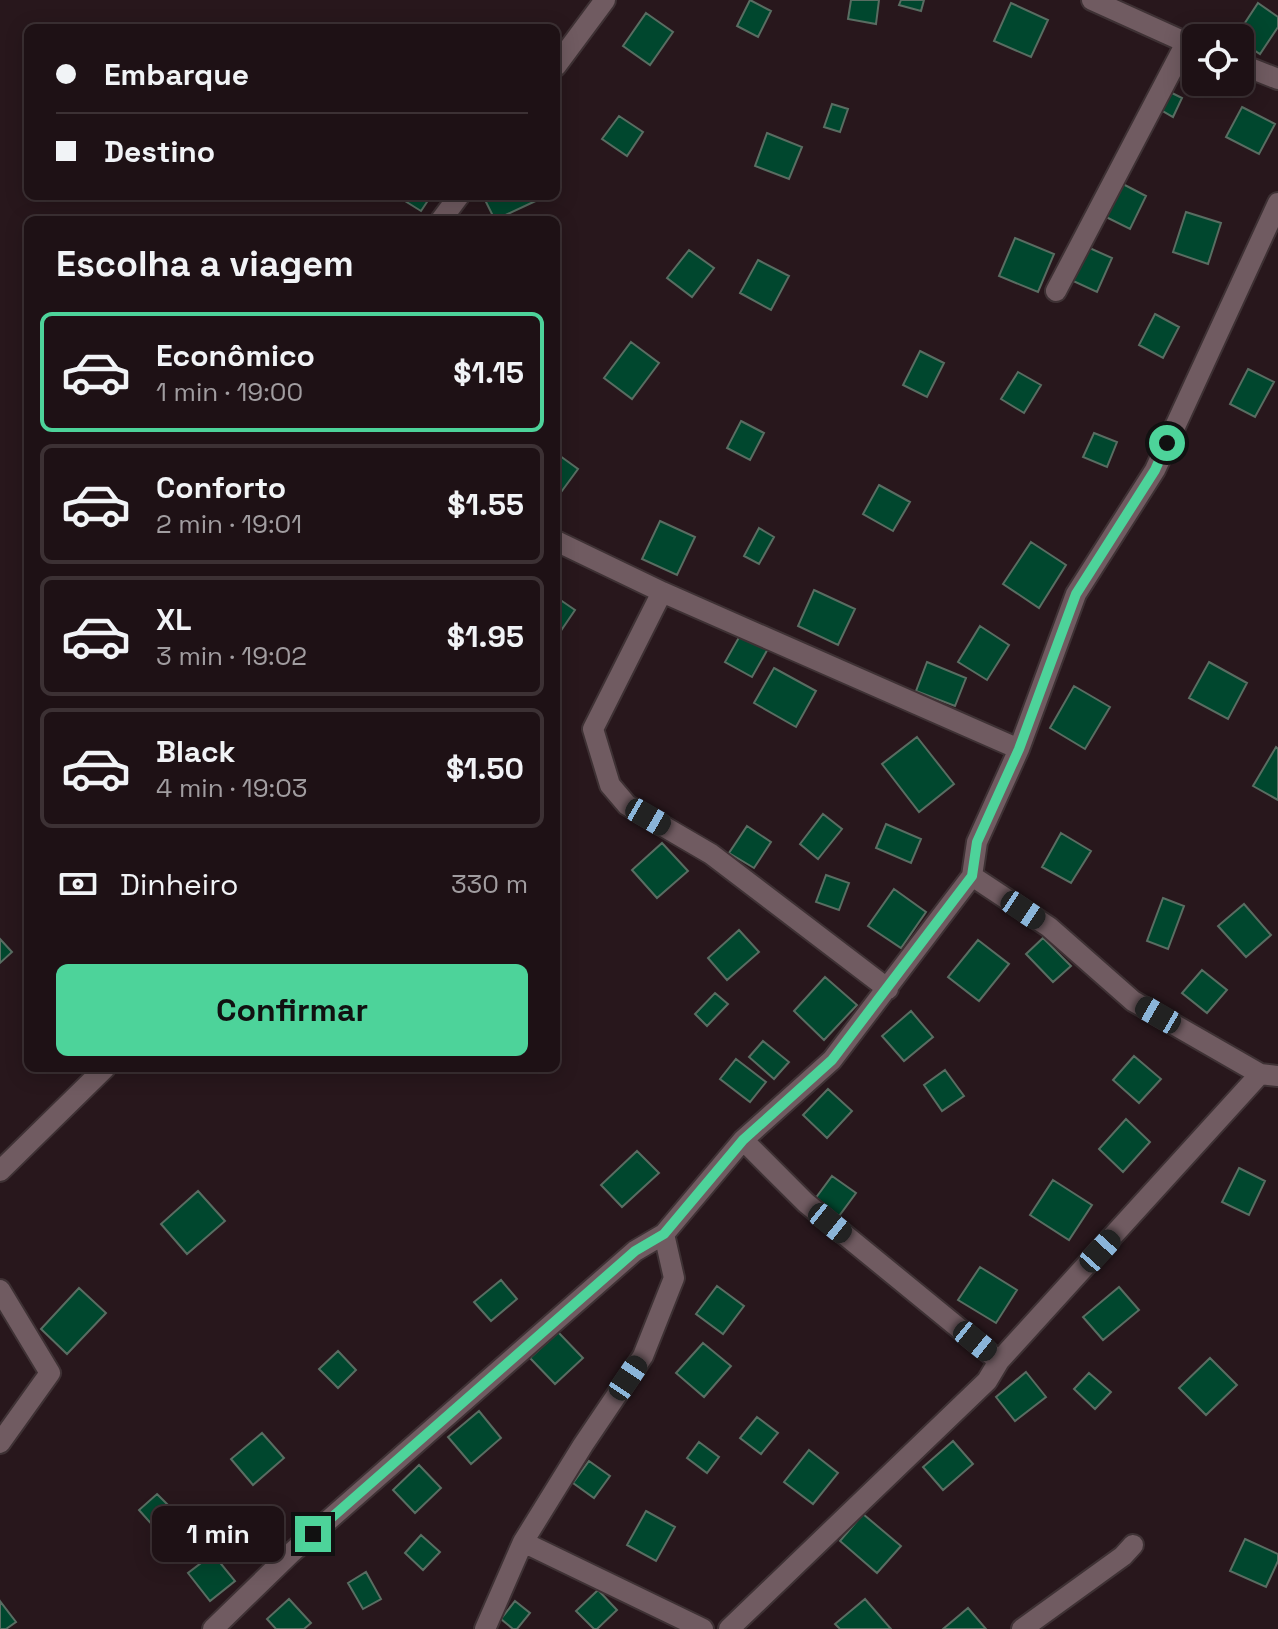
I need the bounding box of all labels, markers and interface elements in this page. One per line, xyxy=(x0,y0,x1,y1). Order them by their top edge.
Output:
map controls xyxy=(1182,24,1254,96)
button: locate xyxy=(1182,24,1254,96)
text: Embarque xyxy=(104,55,249,94)
text: Destino xyxy=(104,132,215,171)
text: Escolha a viagem xyxy=(56,241,354,287)
icon: car xyxy=(60,336,132,408)
text: Econômico xyxy=(156,336,315,375)
text: $1.15 xyxy=(453,353,524,392)
text: 1 min · 19:00 xyxy=(156,375,303,409)
route start xyxy=(1149,425,1185,461)
icon: car xyxy=(60,468,132,540)
text: Conforto xyxy=(156,468,286,507)
text: $1.55 xyxy=(447,485,524,524)
text: 2 min · 19:01 xyxy=(156,507,302,541)
icon: car xyxy=(60,600,132,672)
text: XL xyxy=(156,600,192,639)
text: $1.95 xyxy=(447,617,524,656)
text: 3 min · 19:02 xyxy=(156,639,307,673)
icon: car xyxy=(60,732,132,804)
text: Black xyxy=(156,732,235,771)
text: $1.50 xyxy=(446,749,524,788)
text: 4 min · 19:03 xyxy=(156,771,308,805)
car xyxy=(621,795,675,839)
icon: cash xyxy=(56,862,100,906)
text: Dinheiro xyxy=(120,865,238,904)
text: 330 m xyxy=(451,867,528,901)
car xyxy=(996,887,1050,933)
button: Confirmar xyxy=(56,964,528,1056)
car xyxy=(1131,993,1185,1037)
car xyxy=(804,1199,856,1247)
car xyxy=(1075,1225,1125,1277)
car xyxy=(949,1317,1001,1365)
car xyxy=(605,1351,651,1405)
callout: 1 min xyxy=(153,1506,285,1562)
route end xyxy=(295,1516,331,1552)
text: 1 min xyxy=(186,1517,250,1551)

